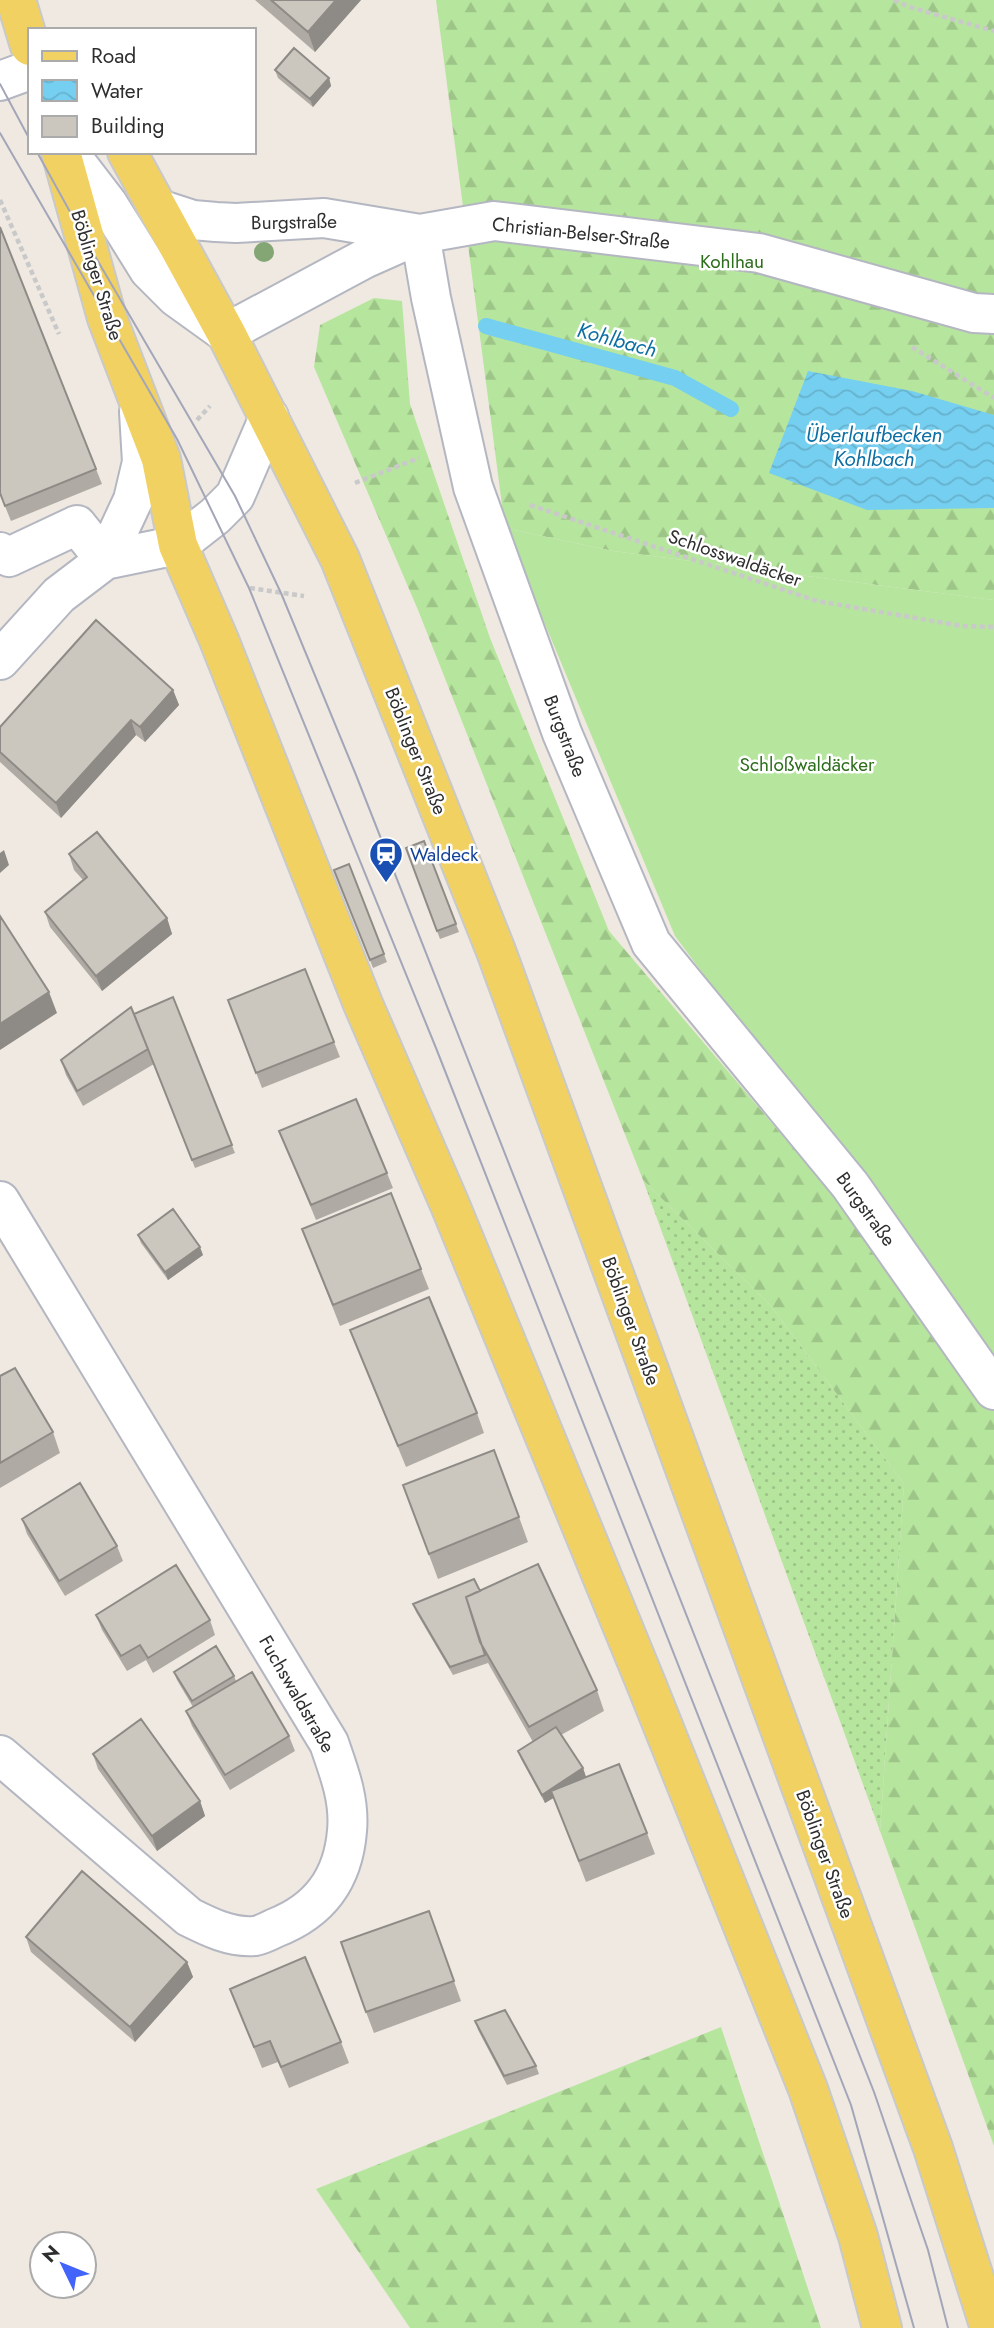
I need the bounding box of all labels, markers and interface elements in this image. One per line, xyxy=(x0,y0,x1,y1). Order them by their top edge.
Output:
legend xyxy=(28,28,256,154)
text: Road xyxy=(91,41,136,71)
text: Water xyxy=(91,76,144,106)
text: Building xyxy=(91,111,164,141)
street label: Böblinger Straße xyxy=(64,206,130,344)
street label: Burgstraße xyxy=(251,208,337,236)
street label: Christian-Belser-Straße xyxy=(491,210,671,256)
park label: Kohlhau xyxy=(700,248,764,275)
water label: Kohlbach xyxy=(574,315,660,365)
water label: Überlaufbecken Kohlbach xyxy=(806,420,942,474)
street label: Schlosswaldäcker xyxy=(665,523,806,594)
street label: Böblinger Straße xyxy=(378,683,454,819)
street label: Burgstraße xyxy=(537,691,593,781)
park label: Schloßwaldäcker xyxy=(740,751,875,778)
station icon: Waldeck xyxy=(367,835,405,884)
place label: Waldeck xyxy=(410,841,479,868)
street label: Burgstraße xyxy=(830,1166,902,1252)
street label: Böblinger Straße xyxy=(595,1253,667,1389)
street label: Fuchswaldstraße xyxy=(252,1630,342,1758)
street label: Böblinger Straße xyxy=(789,1786,861,1922)
north arrow xyxy=(28,2230,98,2300)
text: N xyxy=(36,2239,66,2268)

